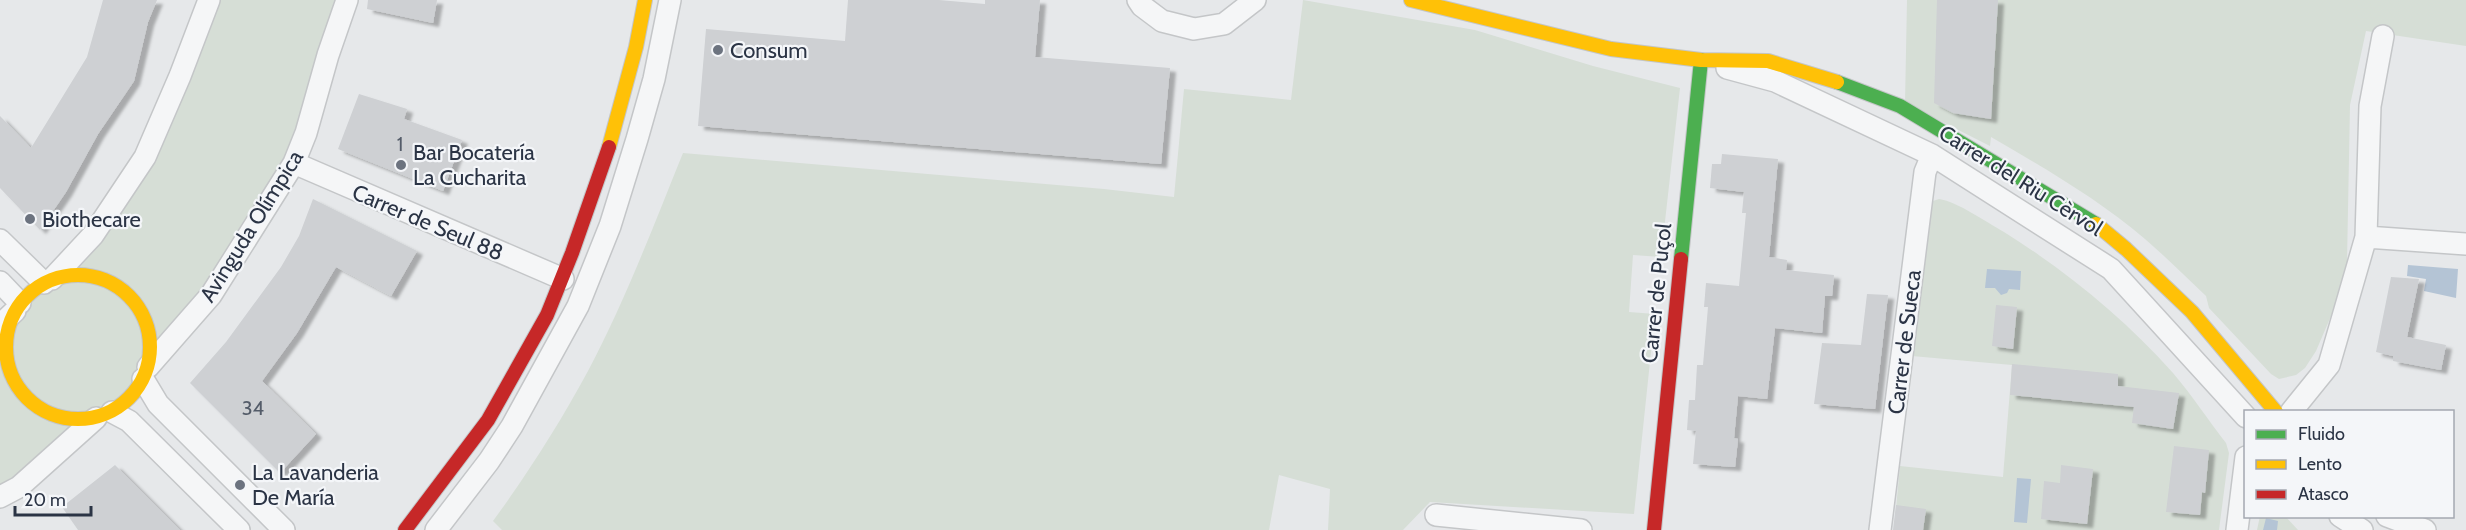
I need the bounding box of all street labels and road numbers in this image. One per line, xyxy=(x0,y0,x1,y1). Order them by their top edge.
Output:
street label: Carrer del Riu Cèrvol xyxy=(1934,119,2108,242)
street label: Avinguda Olímpica xyxy=(194,145,309,307)
street label: Carrer de Seul 88 xyxy=(348,178,508,266)
street label: Carrer de Puçol xyxy=(1636,221,1677,364)
street label: Carrer de Sueca xyxy=(1882,268,1927,416)

